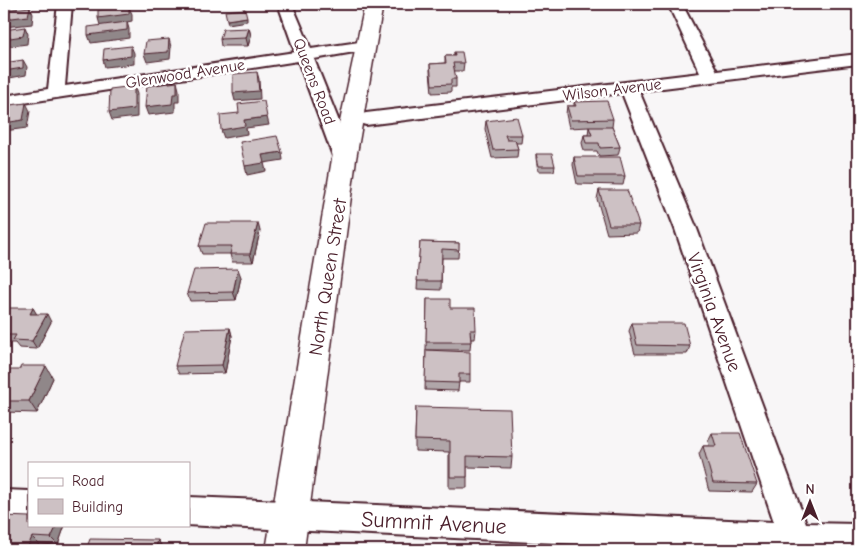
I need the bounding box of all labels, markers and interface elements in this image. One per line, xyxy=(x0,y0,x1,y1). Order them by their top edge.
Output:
street label: Queens Road xyxy=(289,36,339,127)
street label: Glenwood Avenue xyxy=(124,56,246,92)
street label: Wilson Avenue xyxy=(562,75,662,105)
street label: North Queen Street xyxy=(305,197,351,357)
street label: Virginia Avenue xyxy=(682,250,746,375)
legend xyxy=(28,462,190,526)
text: Road xyxy=(72,472,104,490)
north arrow xyxy=(784,476,834,526)
text: N xyxy=(805,481,815,498)
text: Building xyxy=(72,498,123,516)
street label: Summit Avenue xyxy=(361,506,507,540)

